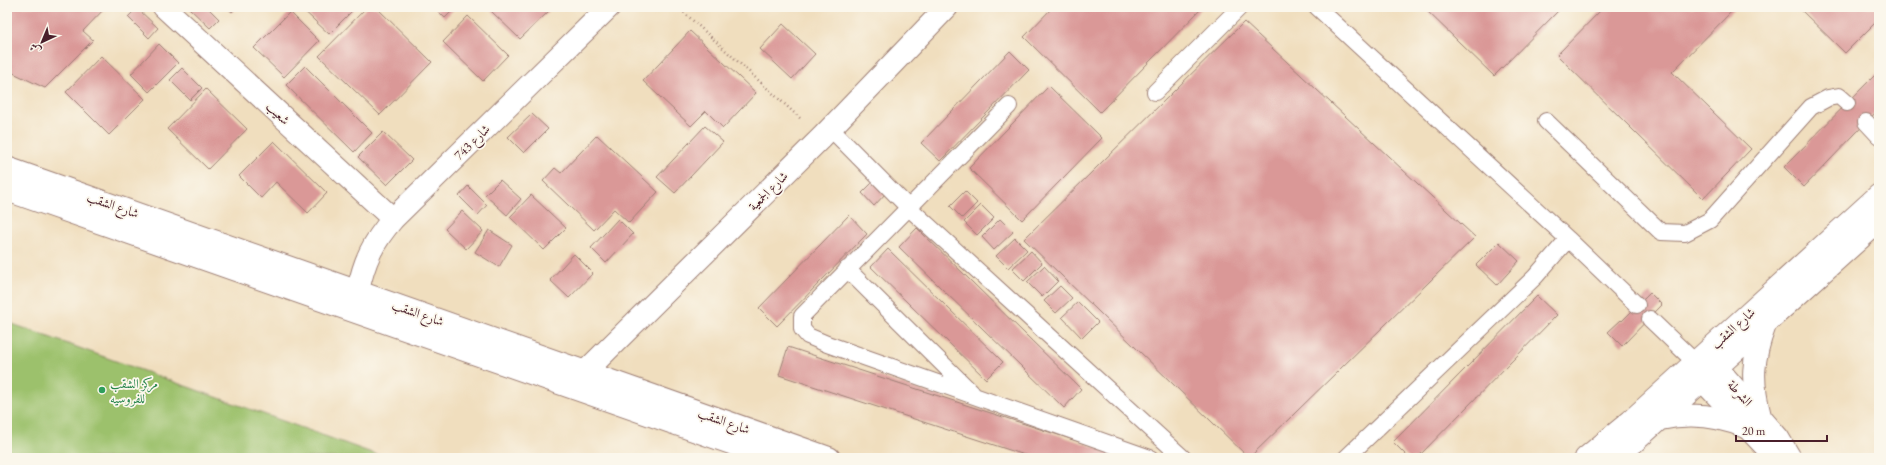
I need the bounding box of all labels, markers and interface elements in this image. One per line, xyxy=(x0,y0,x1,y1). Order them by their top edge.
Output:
north arrow xyxy=(22,22,62,62)
text: ش xyxy=(26,40,44,58)
street label: شعيب xyxy=(262,98,294,129)
street label: شارع 743 xyxy=(450,121,496,166)
street label: شارع الجمعية xyxy=(745,168,794,217)
street label: شارع الشقب xyxy=(84,188,141,225)
street label: شارع الشقب xyxy=(389,296,446,333)
street label: شارع الشقب xyxy=(1707,304,1761,355)
place label: مركز الشقب للفروسيه xyxy=(110,375,158,407)
street label: الشرطة xyxy=(1724,376,1756,410)
marker: مركز الشقب للفروسيه xyxy=(97,385,107,395)
street label: شارع الشقب xyxy=(695,404,752,441)
scale bar xyxy=(1736,417,1827,443)
text: 20 m xyxy=(1742,423,1766,439)

